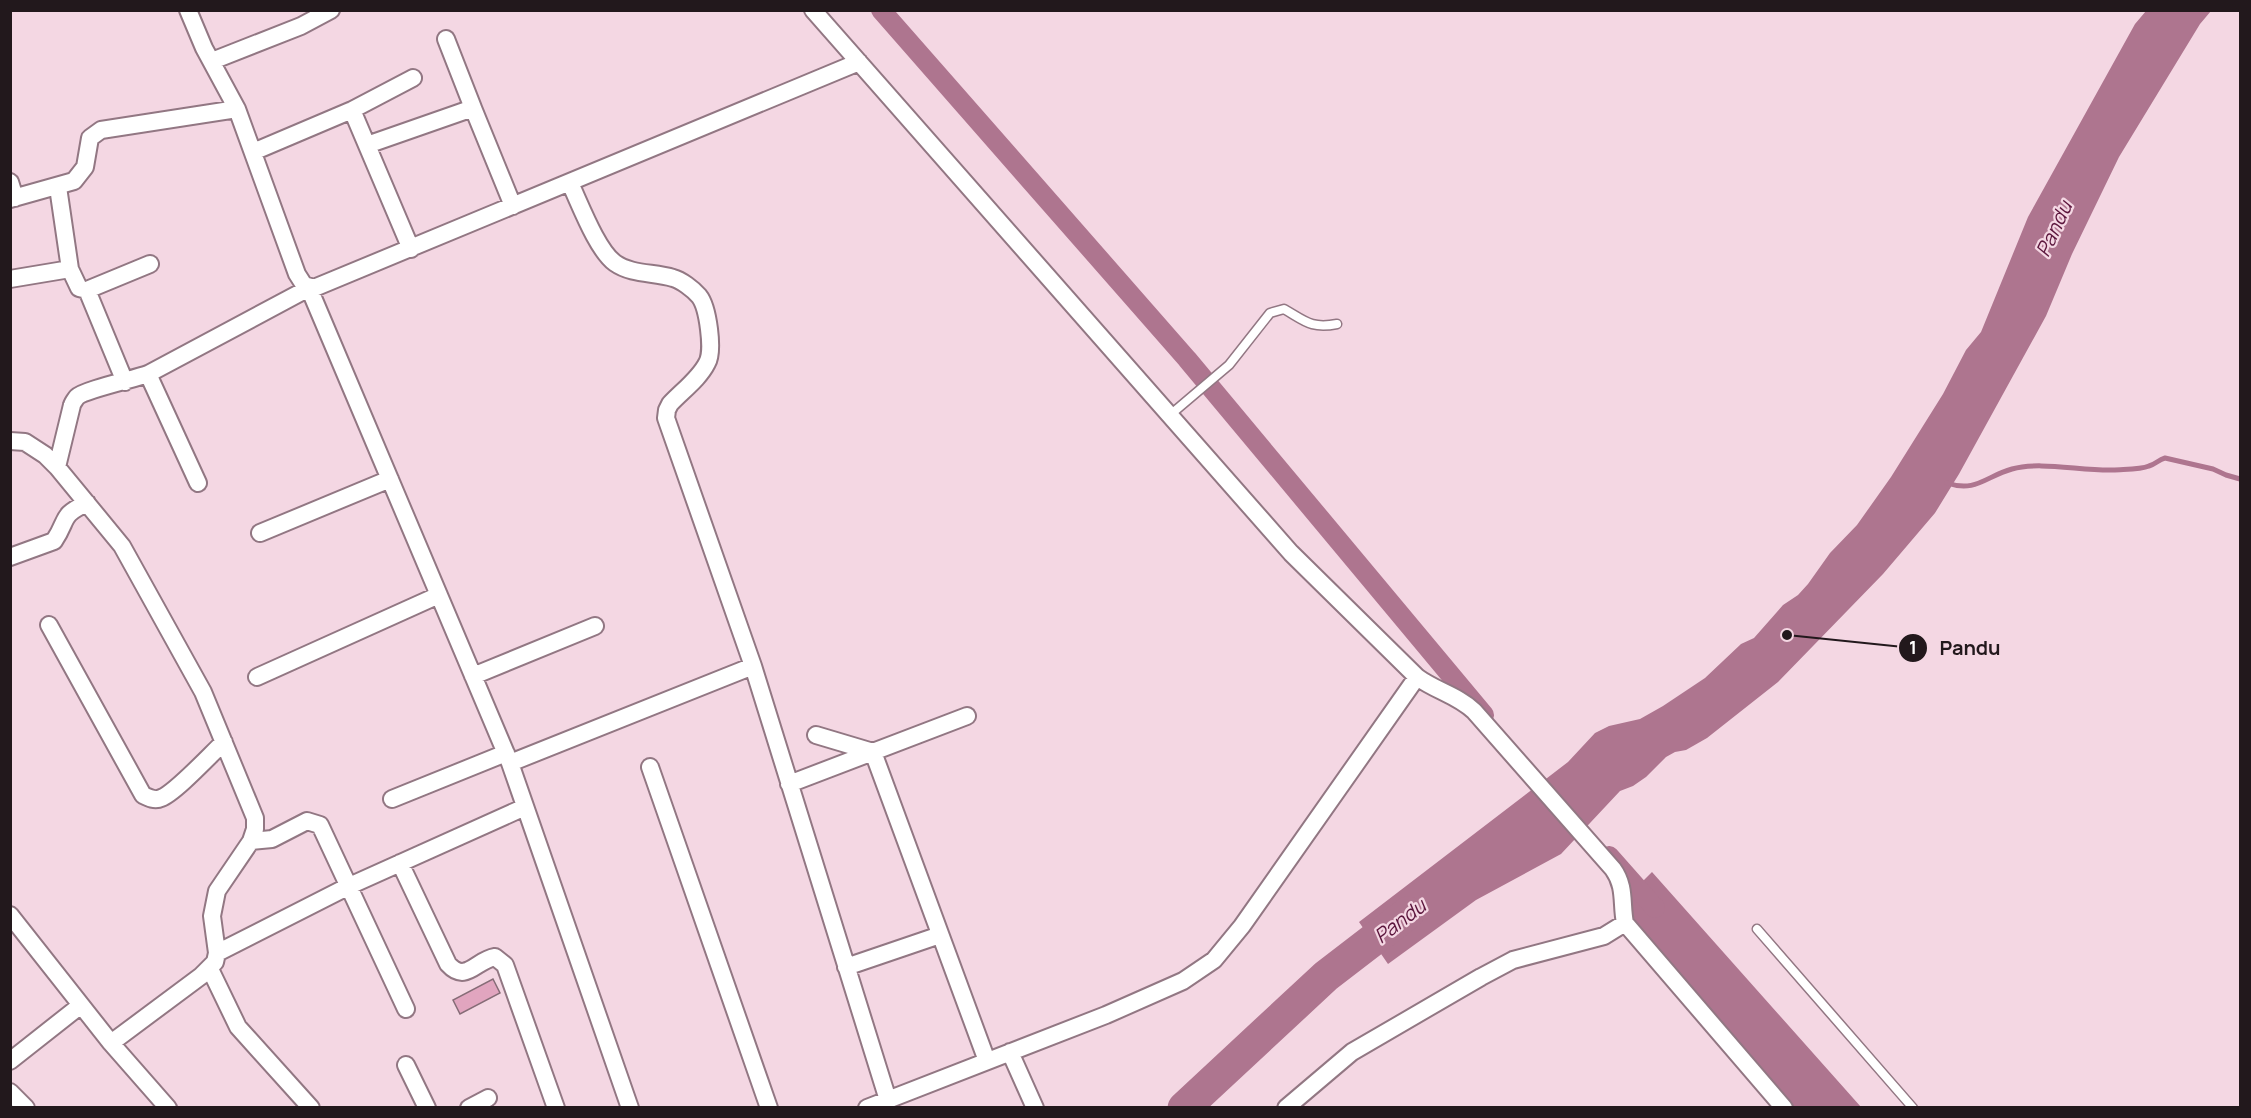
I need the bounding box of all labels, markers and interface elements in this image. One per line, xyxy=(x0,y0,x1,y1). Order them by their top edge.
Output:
water label: Pandu xyxy=(2029,195,2079,261)
callout: Pandu xyxy=(1898,629,2013,667)
text: Pandu xyxy=(1939,634,2001,661)
text: 1 xyxy=(1909,635,1917,659)
water label: Pandu xyxy=(1368,891,1433,949)

